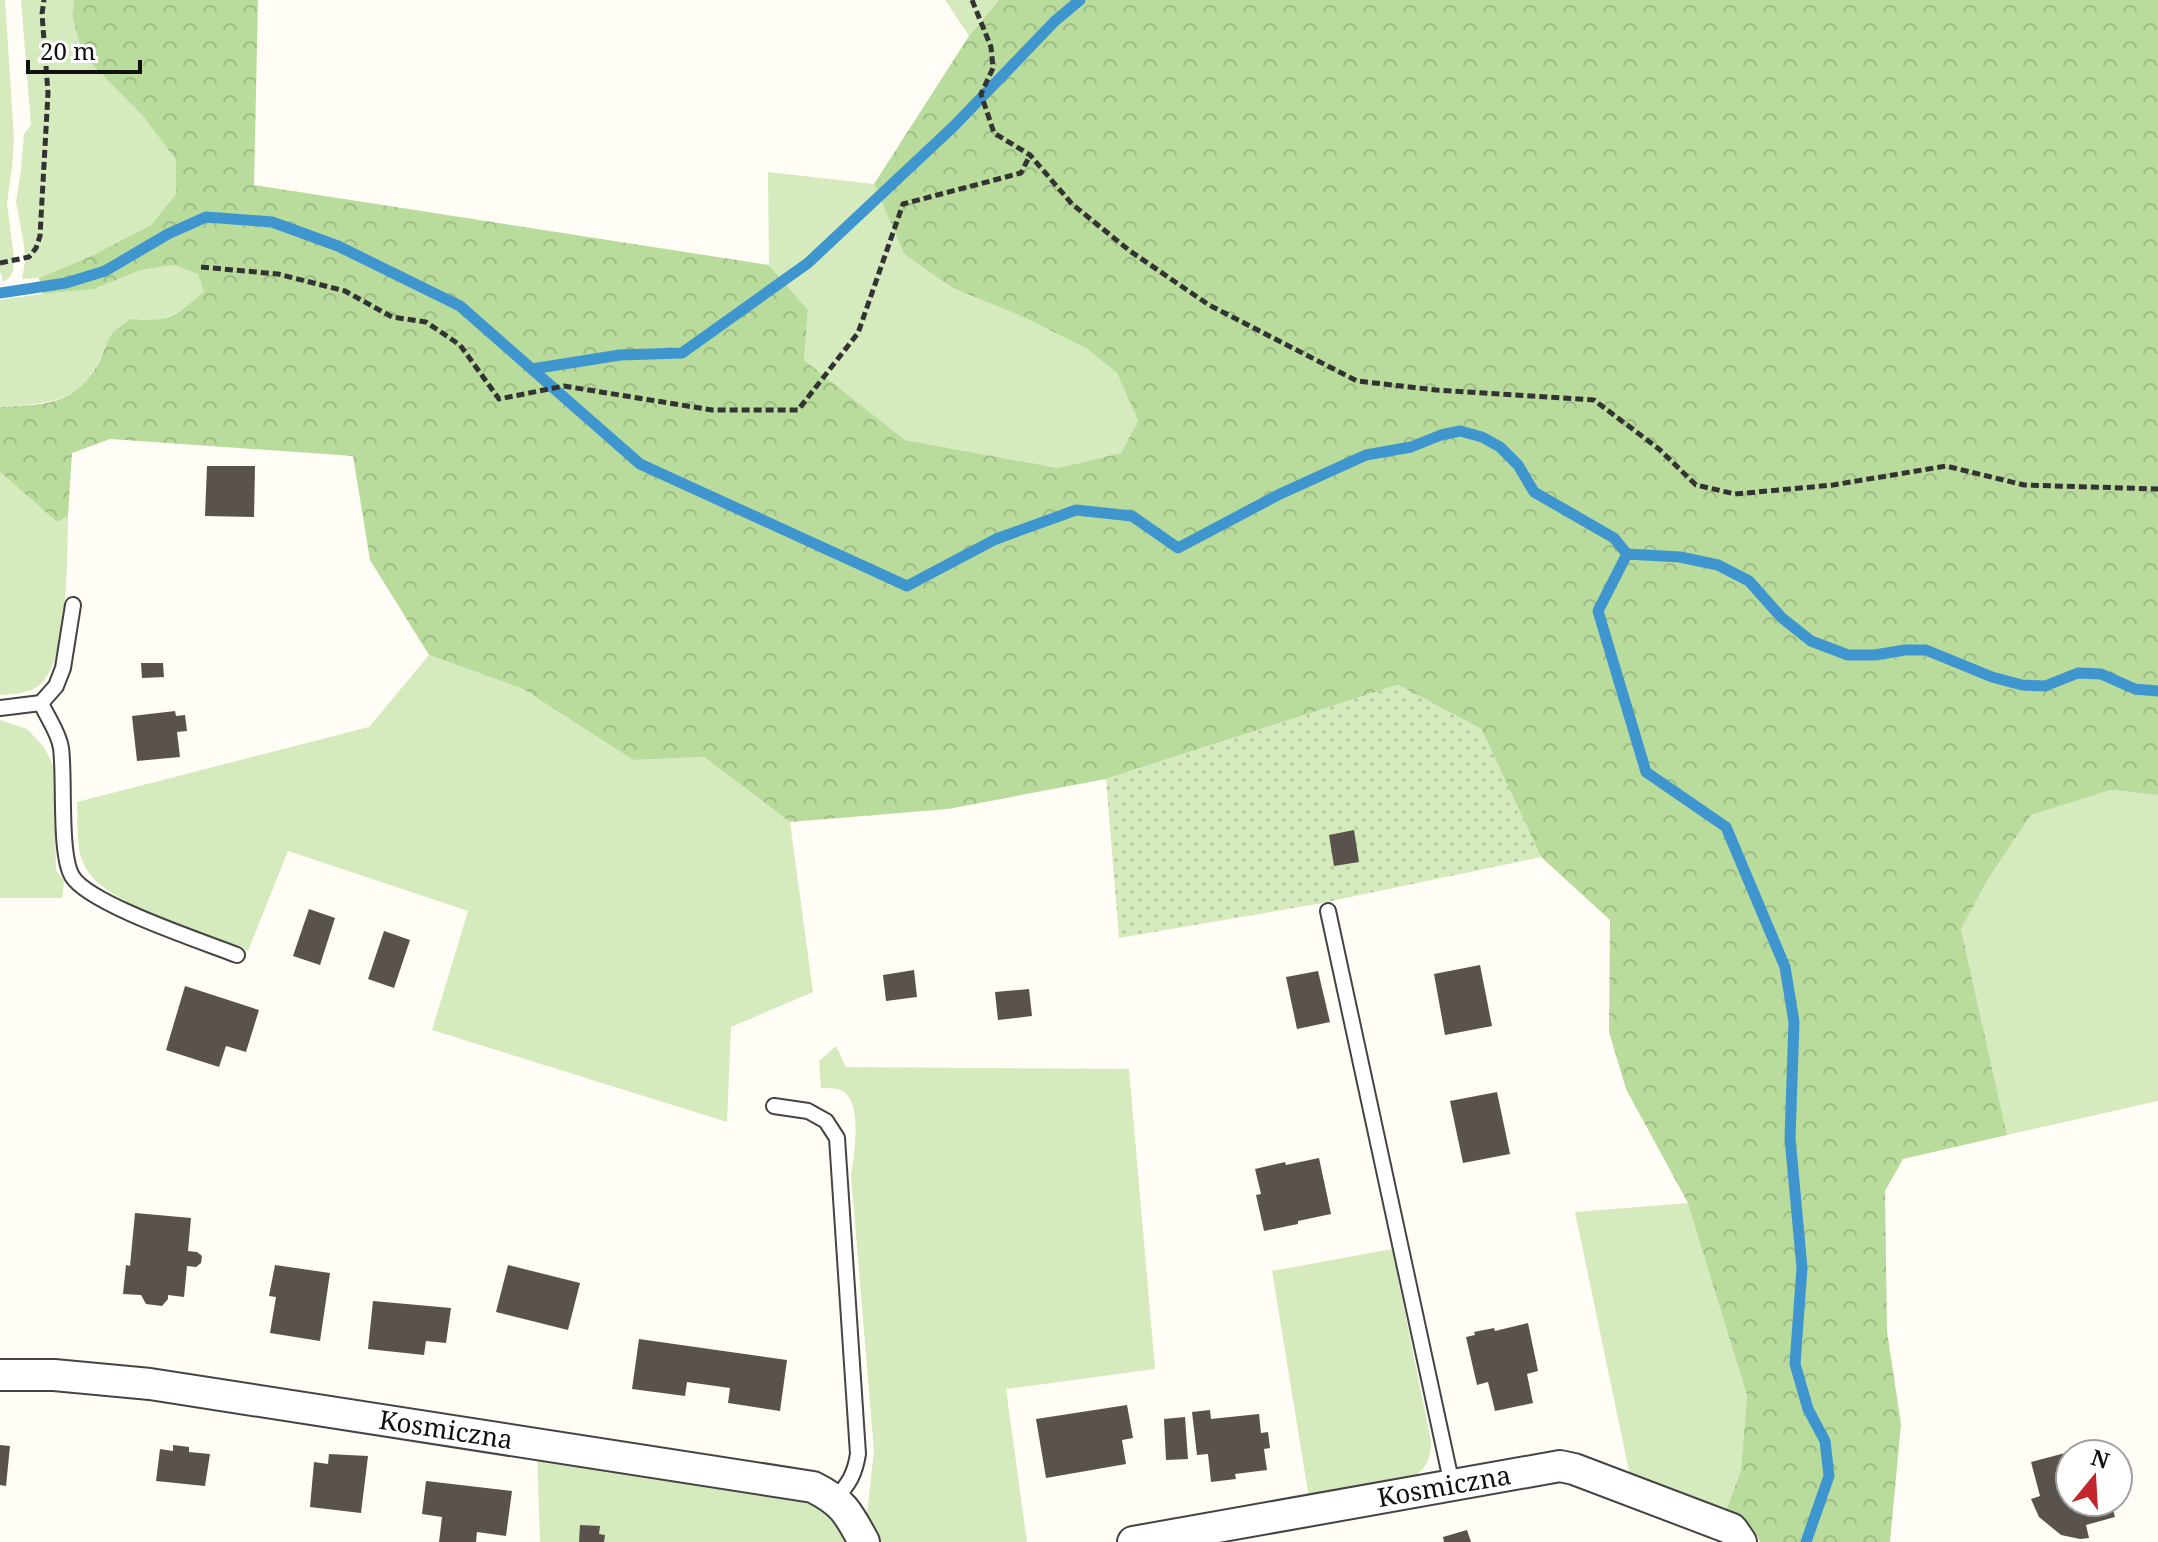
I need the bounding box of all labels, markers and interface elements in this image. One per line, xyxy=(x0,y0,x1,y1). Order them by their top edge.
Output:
scale bar xyxy=(28,24,140,74)
text: 20 m xyxy=(40,34,96,67)
street label: Kosmiczna xyxy=(377,1401,516,1457)
north arrow xyxy=(2054,1438,2134,1518)
text: N xyxy=(2088,1441,2113,1475)
street label: Kosmiczna xyxy=(1374,1456,1513,1515)

